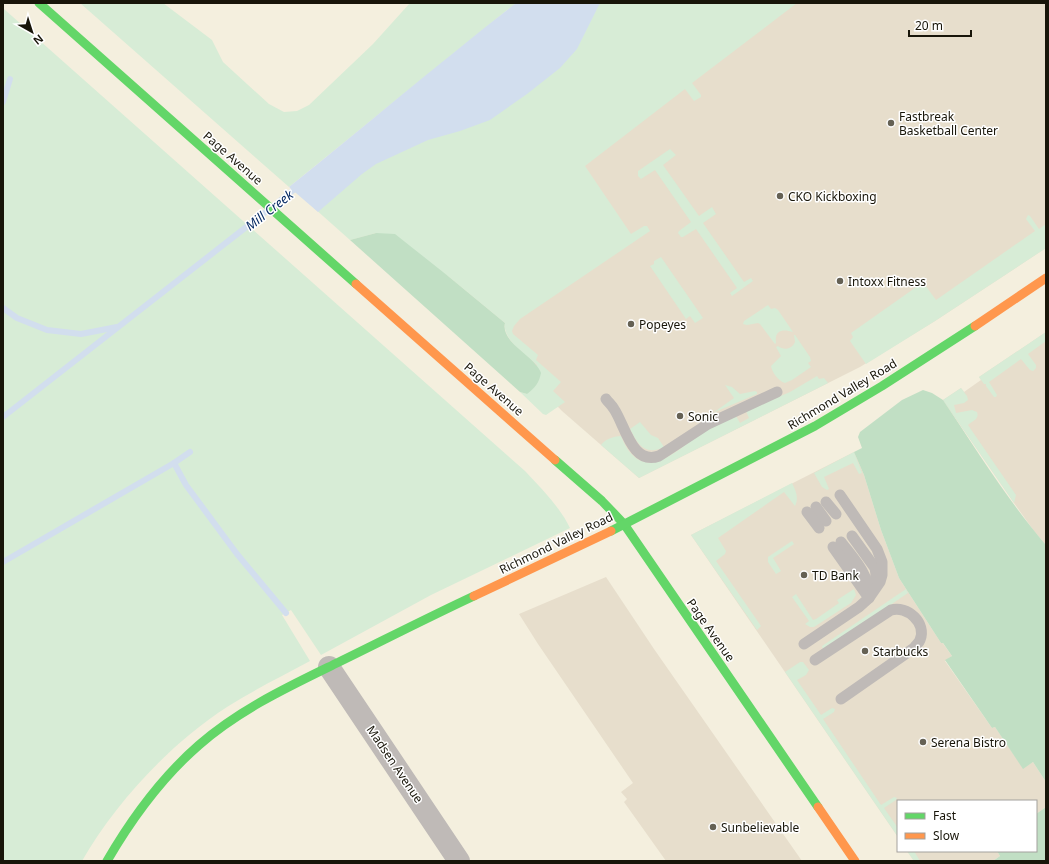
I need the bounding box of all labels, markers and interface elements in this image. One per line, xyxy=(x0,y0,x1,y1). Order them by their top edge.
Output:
north arrow xyxy=(12,12,52,52)
scale bar xyxy=(909,12,971,38)
text: 20 m xyxy=(915,17,943,34)
text: N xyxy=(30,32,47,49)
place label: Fastbreak Basketball Center xyxy=(899,108,998,139)
marker: Fastbreak Basketball Center xyxy=(886,118,896,128)
street label: Page Avenue xyxy=(200,128,266,189)
water label: Mill Creek xyxy=(241,185,297,234)
place label: CKO Kickboxing xyxy=(788,188,877,205)
marker: CKO Kickboxing xyxy=(775,191,785,201)
place label: Intoxx Fitness xyxy=(848,273,926,290)
marker: Intoxx Fitness xyxy=(835,276,845,286)
place label: Popeyes xyxy=(639,316,686,333)
marker: Popeyes xyxy=(626,319,636,329)
street label: Richmond Valley Road xyxy=(784,355,900,433)
street label: Page Avenue xyxy=(461,359,527,420)
place label: Sonic xyxy=(688,408,718,425)
marker: Sonic xyxy=(675,411,685,421)
street label: Richmond Valley Road xyxy=(496,508,616,578)
place label: TD Bank xyxy=(812,567,860,584)
marker: TD Bank xyxy=(799,570,809,580)
street label: Page Avenue xyxy=(683,595,739,665)
place label: Starbucks xyxy=(873,643,929,660)
marker: Starbucks xyxy=(860,646,870,656)
street label: Madsen Avenue xyxy=(363,722,427,806)
place label: Serena Bistro xyxy=(931,734,1006,751)
marker: Serena Bistro xyxy=(918,737,928,747)
legend xyxy=(897,800,1037,852)
text: Fast xyxy=(933,807,957,824)
place label: Sunbelievable xyxy=(721,819,800,836)
marker: Sunbelievable xyxy=(708,822,718,832)
text: Slow xyxy=(933,827,960,844)

